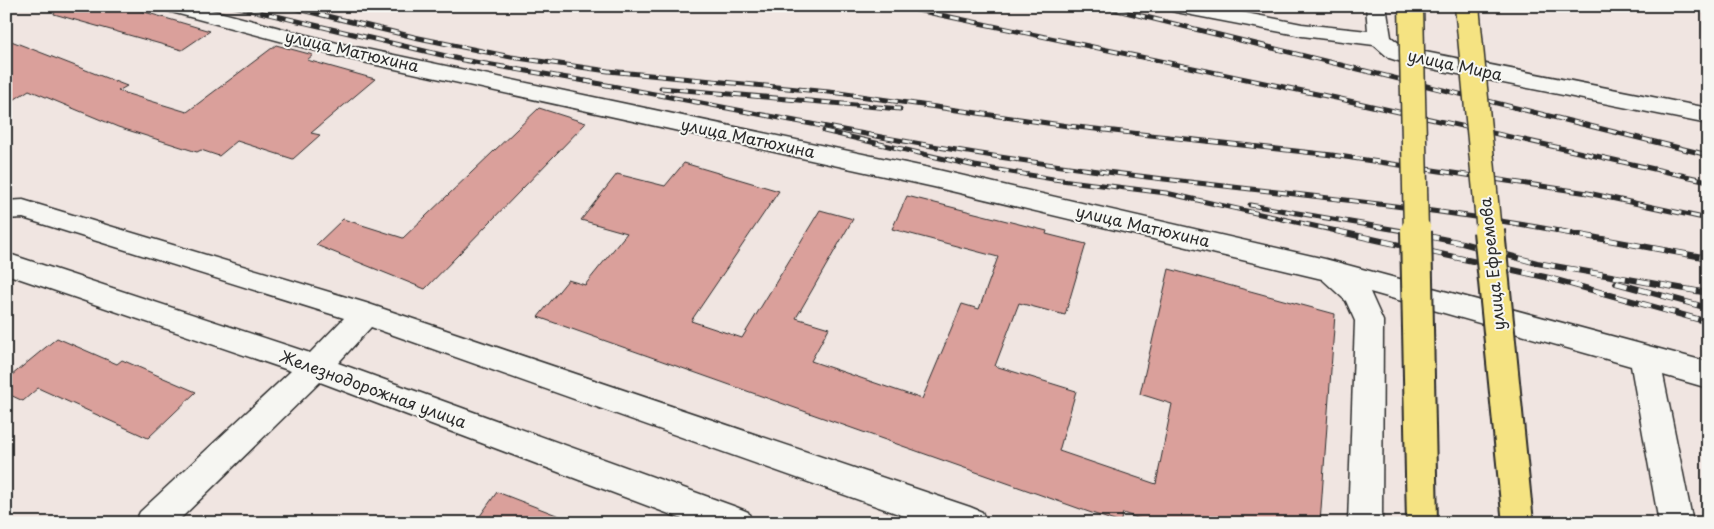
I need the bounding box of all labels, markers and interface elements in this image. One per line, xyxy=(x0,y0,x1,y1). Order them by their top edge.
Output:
street label: улица Матюхина xyxy=(283,23,422,77)
street label: улица Мира xyxy=(1406,42,1505,86)
street label: улица Матюхина xyxy=(679,111,818,163)
street label: улица Ефремова xyxy=(1472,197,1510,332)
street label: улица Матюхина xyxy=(1074,198,1213,252)
street label: Железнодорожная улица xyxy=(276,343,470,433)

